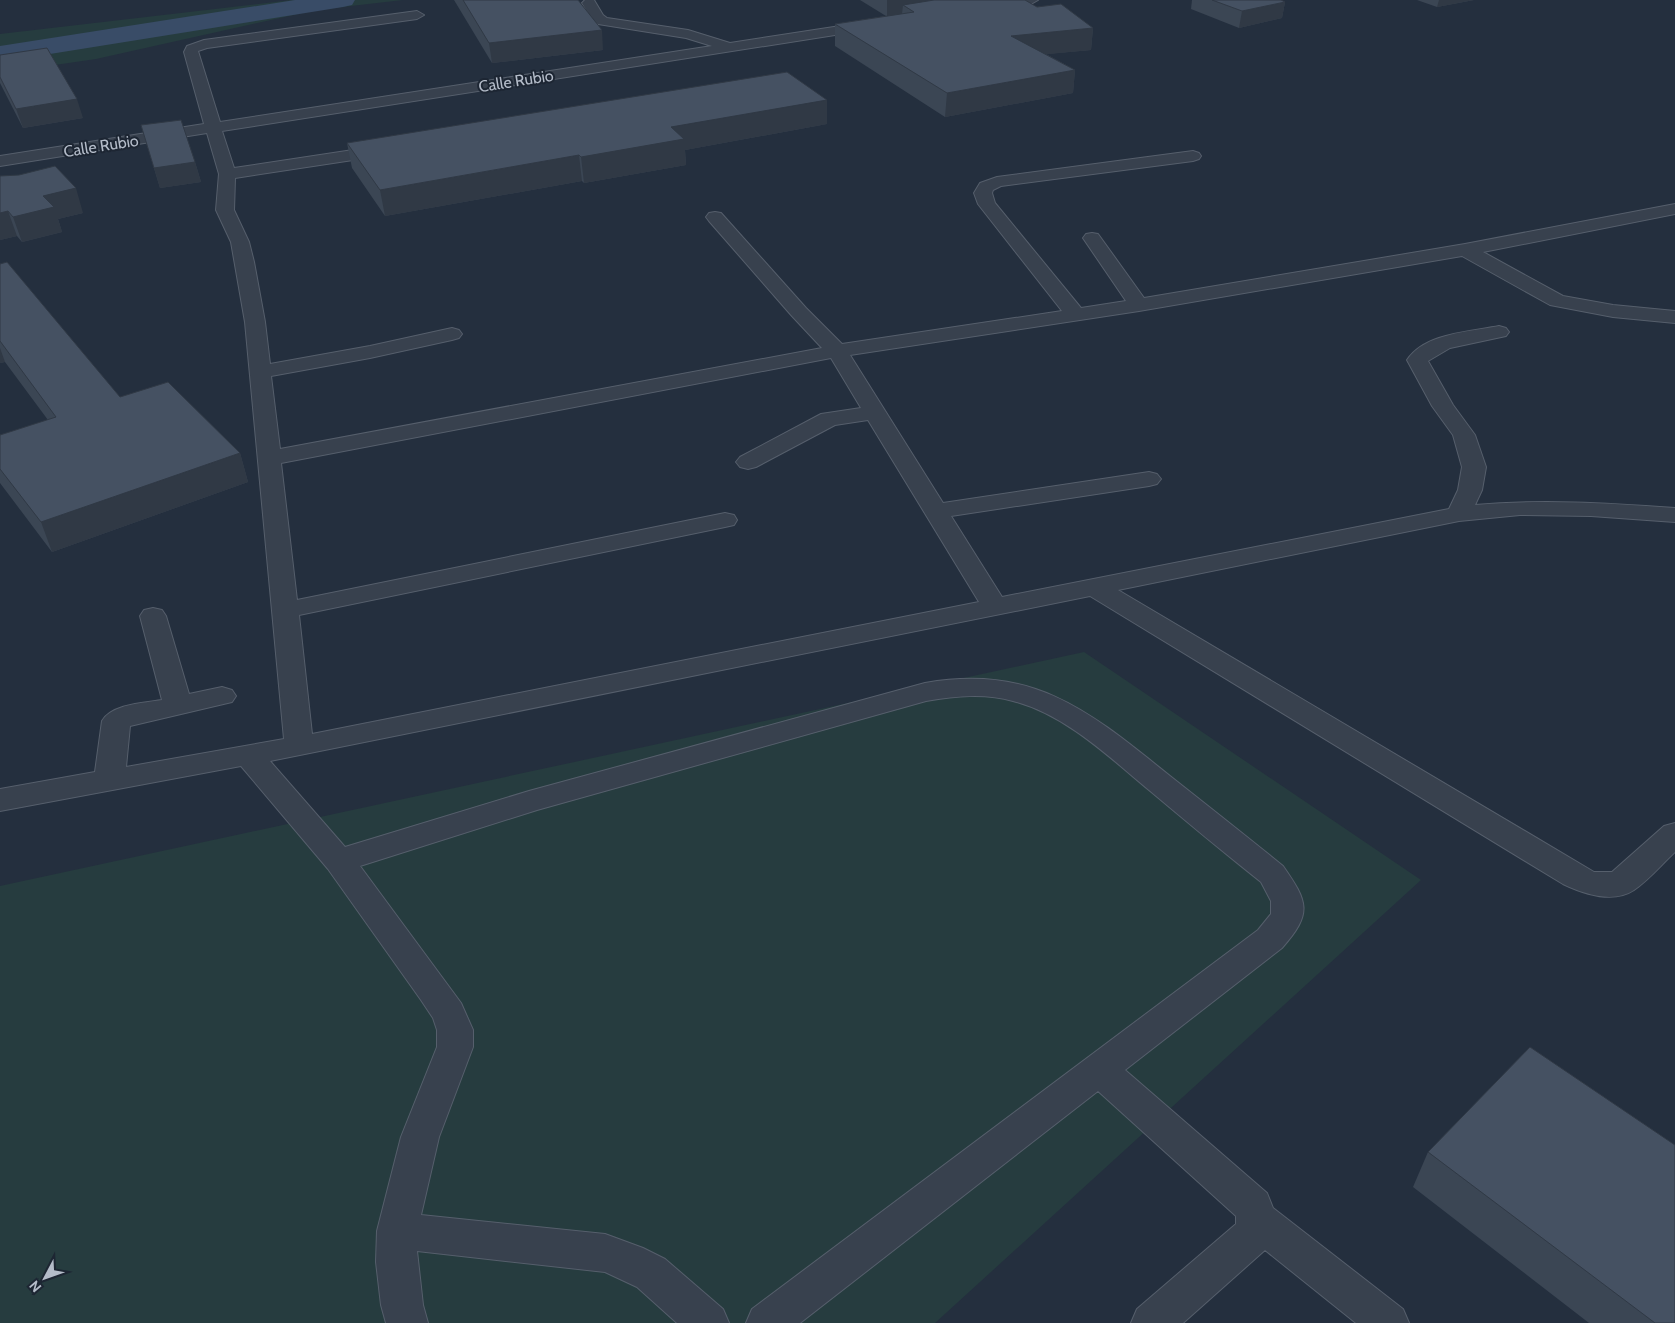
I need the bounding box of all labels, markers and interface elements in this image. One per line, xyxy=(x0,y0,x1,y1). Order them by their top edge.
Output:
street label: Calle Rubio xyxy=(477,66,555,96)
street label: Calle Rubio xyxy=(62,131,140,161)
north arrow xyxy=(20,1253,70,1303)
text: N xyxy=(25,1277,45,1296)

